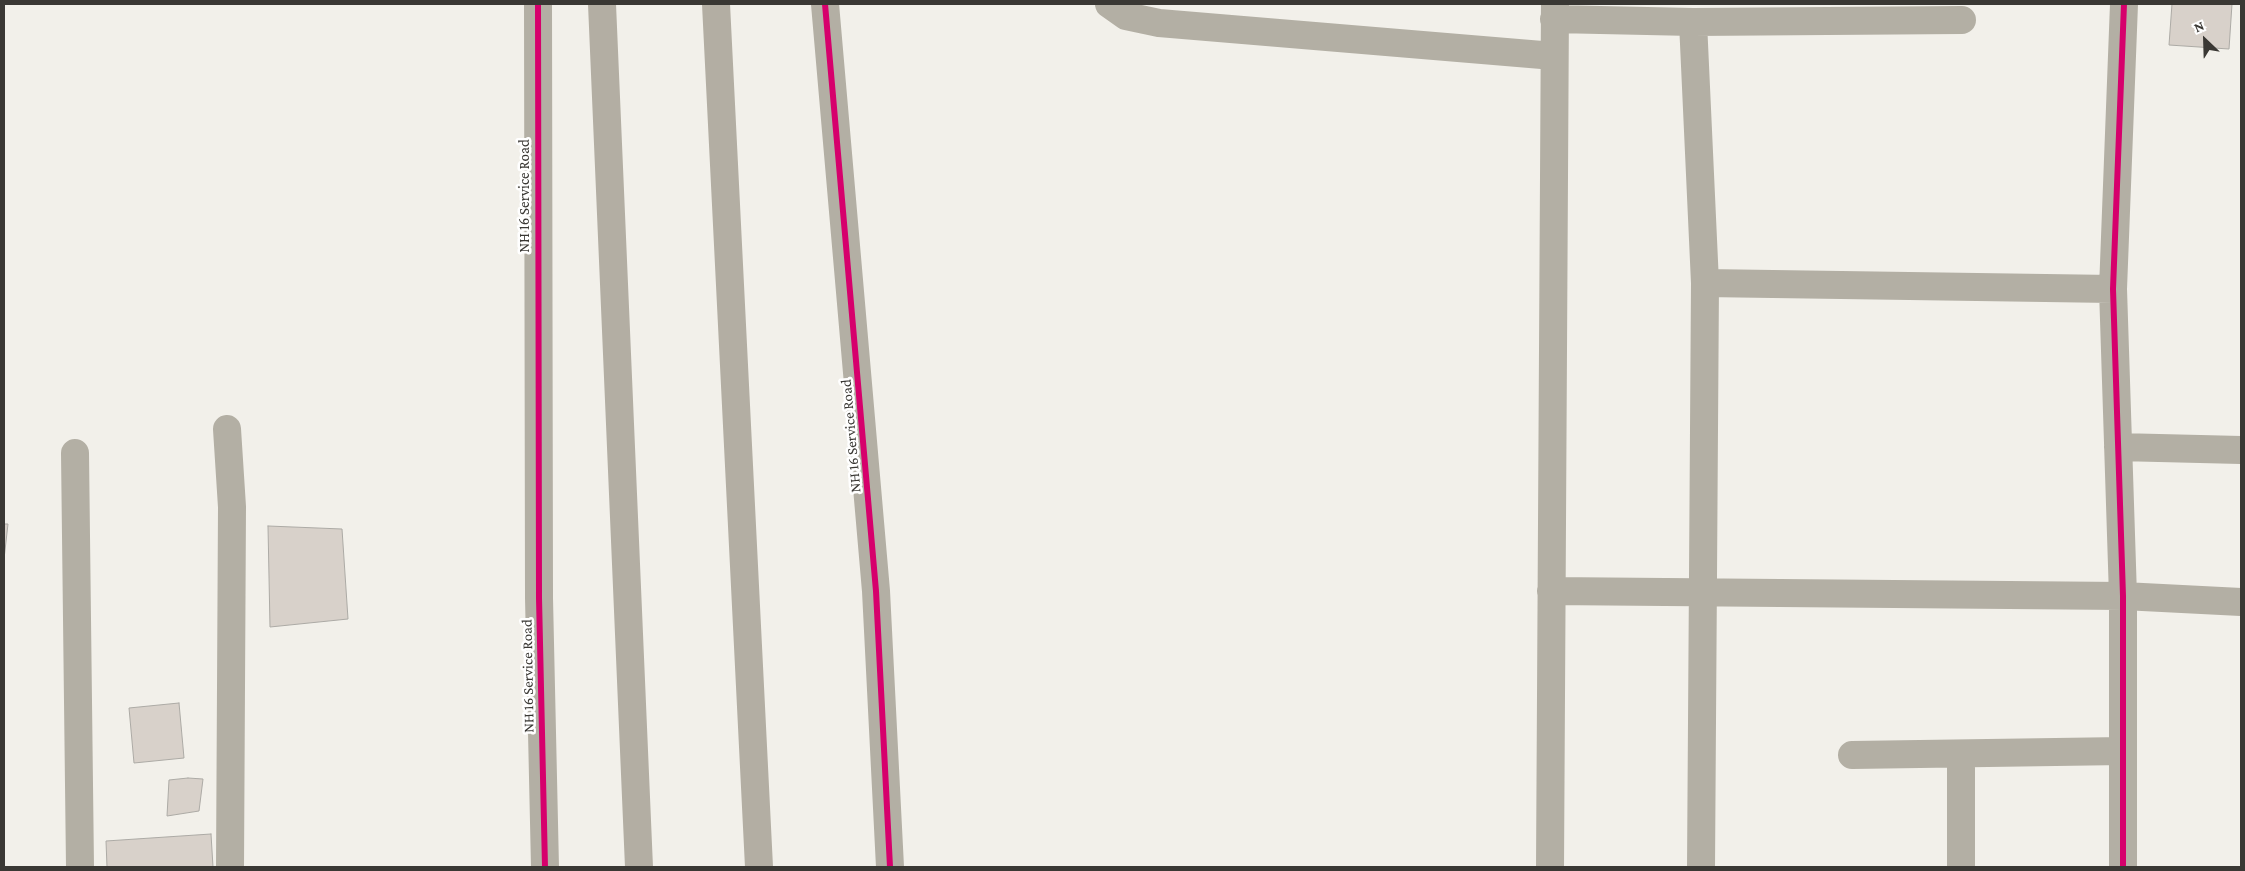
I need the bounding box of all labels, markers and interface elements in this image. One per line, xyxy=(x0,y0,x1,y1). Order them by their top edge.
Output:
north arrow xyxy=(2180,15,2230,65)
text: N xyxy=(2191,17,2207,36)
street label: NH 16 Service Road xyxy=(515,139,533,253)
street label: NH 16 Service Road xyxy=(837,379,865,493)
street label: NH 16 Service Road xyxy=(518,619,538,733)

